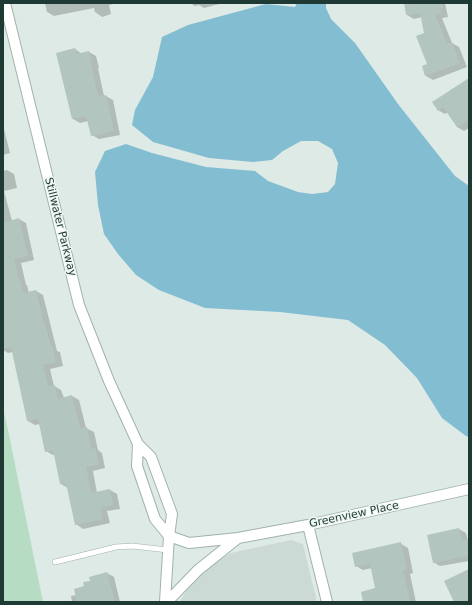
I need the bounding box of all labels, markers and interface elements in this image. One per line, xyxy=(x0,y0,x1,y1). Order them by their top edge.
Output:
street label: Stillwater Parkway xyxy=(41,176,79,278)
street label: Greenview Place xyxy=(308,499,400,531)

